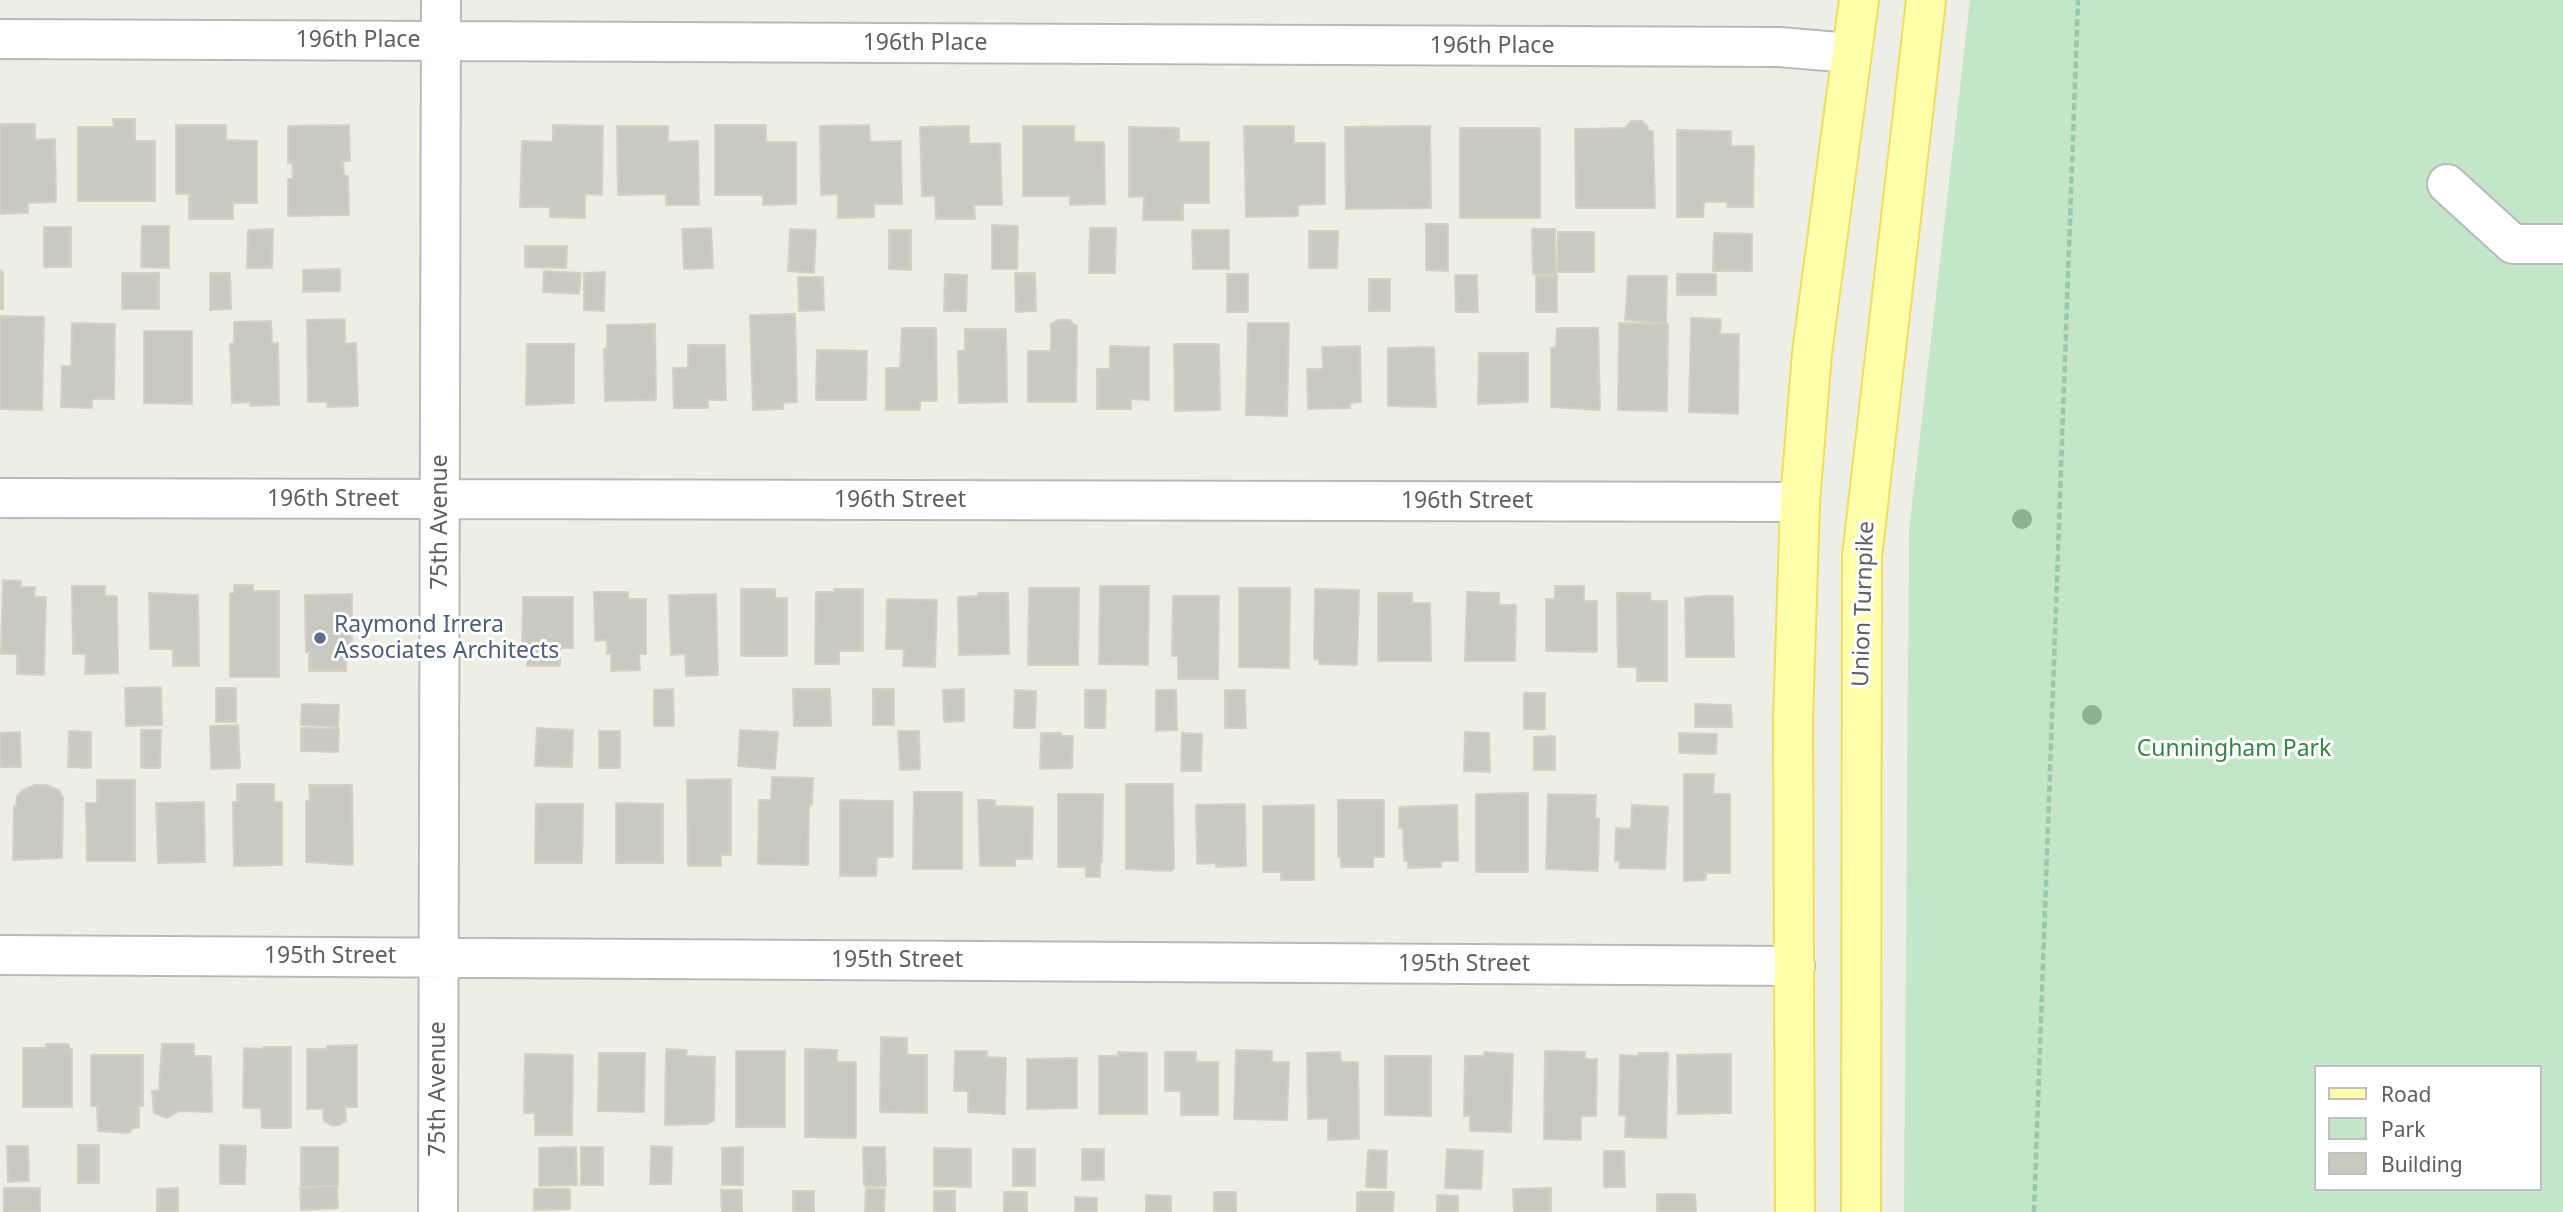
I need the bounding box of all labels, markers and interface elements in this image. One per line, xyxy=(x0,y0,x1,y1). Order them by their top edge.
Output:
street label: 196th Place xyxy=(296,26,420,54)
street label: 196th Place xyxy=(863,29,987,57)
street label: 196th Place xyxy=(1430,32,1554,60)
street label: 75th Avenue xyxy=(426,454,454,590)
street label: 196th Street xyxy=(267,485,399,513)
street label: 196th Street xyxy=(834,486,966,514)
street label: 196th Street xyxy=(1401,487,1533,515)
street label: Union Turnpike xyxy=(1847,521,1881,687)
place label: Raymond Irrera Associates Architects xyxy=(334,611,559,665)
marker: Raymond Irrera Associates Architects xyxy=(312,630,328,646)
park label: Cunningham Park xyxy=(2137,735,2331,763)
street label: 195th Street xyxy=(264,942,396,970)
street label: 195th Street xyxy=(831,946,963,974)
street label: 195th Street xyxy=(1398,950,1530,978)
street label: 75th Avenue xyxy=(424,1021,452,1157)
legend xyxy=(2314,1065,2542,1191)
text: Road xyxy=(2381,1080,2431,1108)
text: Park xyxy=(2381,1115,2425,1143)
text: Building xyxy=(2381,1150,2463,1178)

